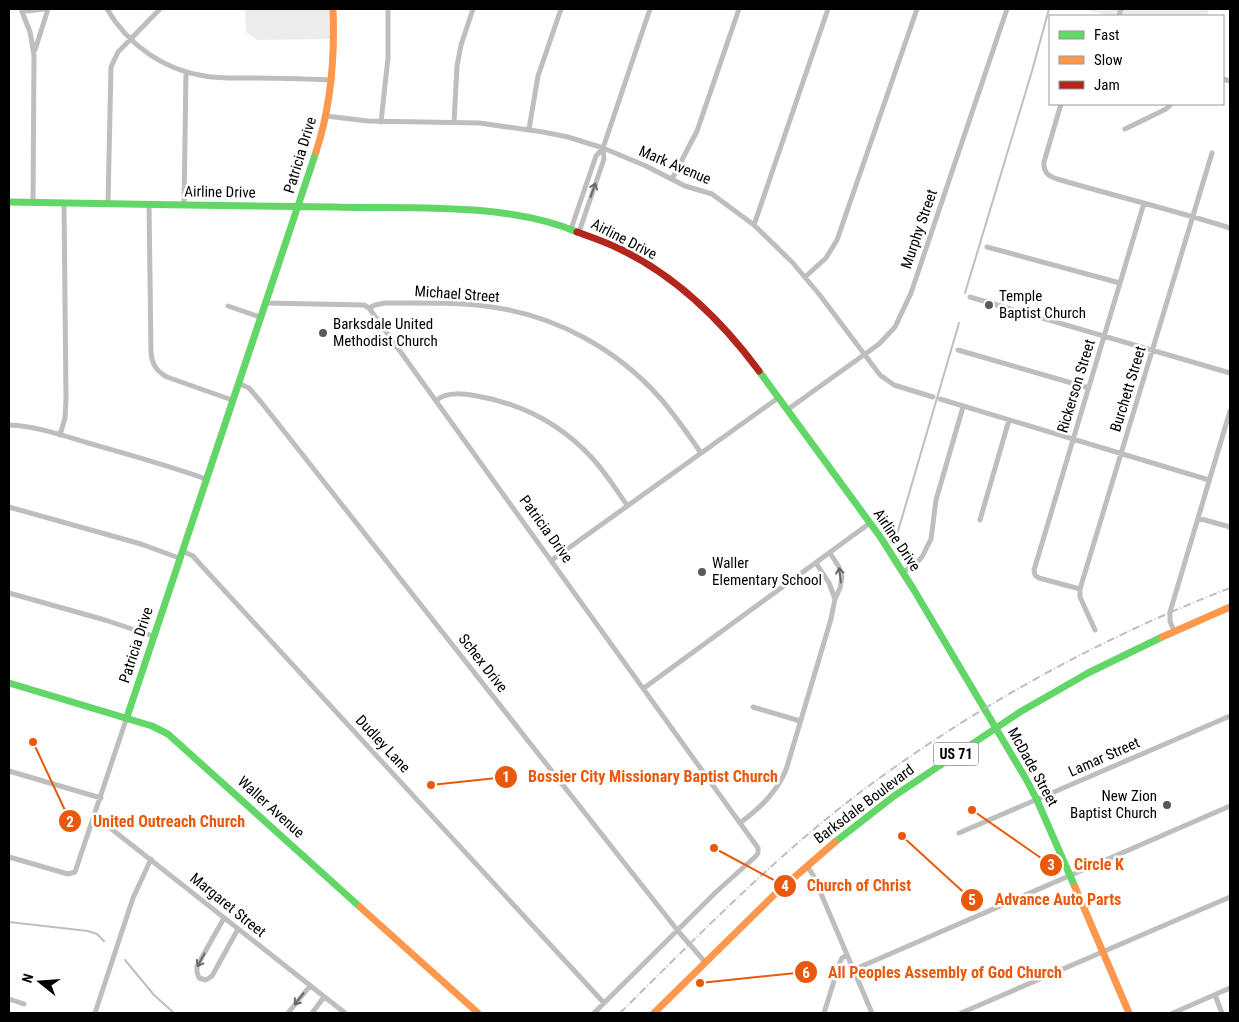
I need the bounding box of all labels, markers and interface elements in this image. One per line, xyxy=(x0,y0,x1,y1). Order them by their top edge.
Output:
legend xyxy=(1049,15,1224,105)
text: Fast xyxy=(1094,26,1119,44)
text: Slow xyxy=(1094,51,1123,69)
text: Jam xyxy=(1094,76,1120,94)
street label: Patricia Drive xyxy=(280,115,320,195)
street label: Mark Avenue xyxy=(636,142,714,188)
street label: Airline Drive xyxy=(184,182,256,202)
one-way arrow xyxy=(589,183,599,199)
street label: Murphy Street xyxy=(897,187,941,271)
street label: Airline Drive xyxy=(588,215,660,263)
street label: Michael Street xyxy=(414,282,500,306)
place label: Temple Baptist Church xyxy=(999,287,1086,322)
marker: Temple Baptist Church xyxy=(983,299,995,311)
place label: Barksdale United Methodist Church xyxy=(333,315,438,350)
marker: Barksdale United Methodist Church xyxy=(317,327,329,339)
street label: Rickerson Street xyxy=(1053,337,1099,435)
street label: Burchett Street xyxy=(1106,344,1150,434)
street label: Patricia Drive xyxy=(516,492,576,566)
street label: Airline Drive xyxy=(870,505,924,575)
place label: Waller Elementary School xyxy=(712,554,822,589)
marker: Waller Elementary School xyxy=(696,566,708,578)
one-way arrow xyxy=(835,568,845,584)
street label: Patricia Drive xyxy=(115,605,157,685)
street label: Schex Drive xyxy=(455,630,511,696)
street label: Dudley Lane xyxy=(352,712,414,776)
street label: McDade Street xyxy=(1004,725,1062,809)
street label: Lamar Street xyxy=(1066,733,1142,781)
road number: US 71 xyxy=(934,742,978,766)
street label: Barksdale Boulevard xyxy=(810,760,918,848)
callout: Bossier City Missionary Baptist Church xyxy=(493,761,788,792)
text: Bossier City Missionary Baptist Church xyxy=(528,767,778,786)
text: 1 xyxy=(502,768,510,786)
street label: Waller Avenue xyxy=(234,772,308,842)
place label: New Zion Baptist Church xyxy=(1070,787,1157,822)
marker: New Zion Baptist Church xyxy=(1161,799,1173,811)
callout: United Outreach Church xyxy=(58,806,255,837)
text: United Outreach Church xyxy=(93,812,245,831)
text: 2 xyxy=(66,813,74,831)
callout: Circle K xyxy=(1039,849,1134,880)
text: Circle K xyxy=(1074,855,1124,874)
text: 3 xyxy=(1047,856,1055,874)
street label: Margaret Street xyxy=(187,869,269,941)
callout: Church of Christ xyxy=(772,870,922,901)
text: Church of Christ xyxy=(807,876,911,895)
text: 4 xyxy=(781,877,789,895)
callout: Advance Auto Parts xyxy=(959,884,1131,915)
text: Advance Auto Parts xyxy=(995,890,1121,909)
text: 5 xyxy=(968,891,976,909)
one-way arrow xyxy=(196,953,206,968)
north arrow xyxy=(15,957,65,1007)
callout: All Peoples Assembly of God Church xyxy=(793,957,1072,988)
text: All Peoples Assembly of God Church xyxy=(828,963,1062,982)
text: 6 xyxy=(802,964,810,982)
text: N xyxy=(19,972,36,985)
one-way arrow xyxy=(294,992,304,1006)

